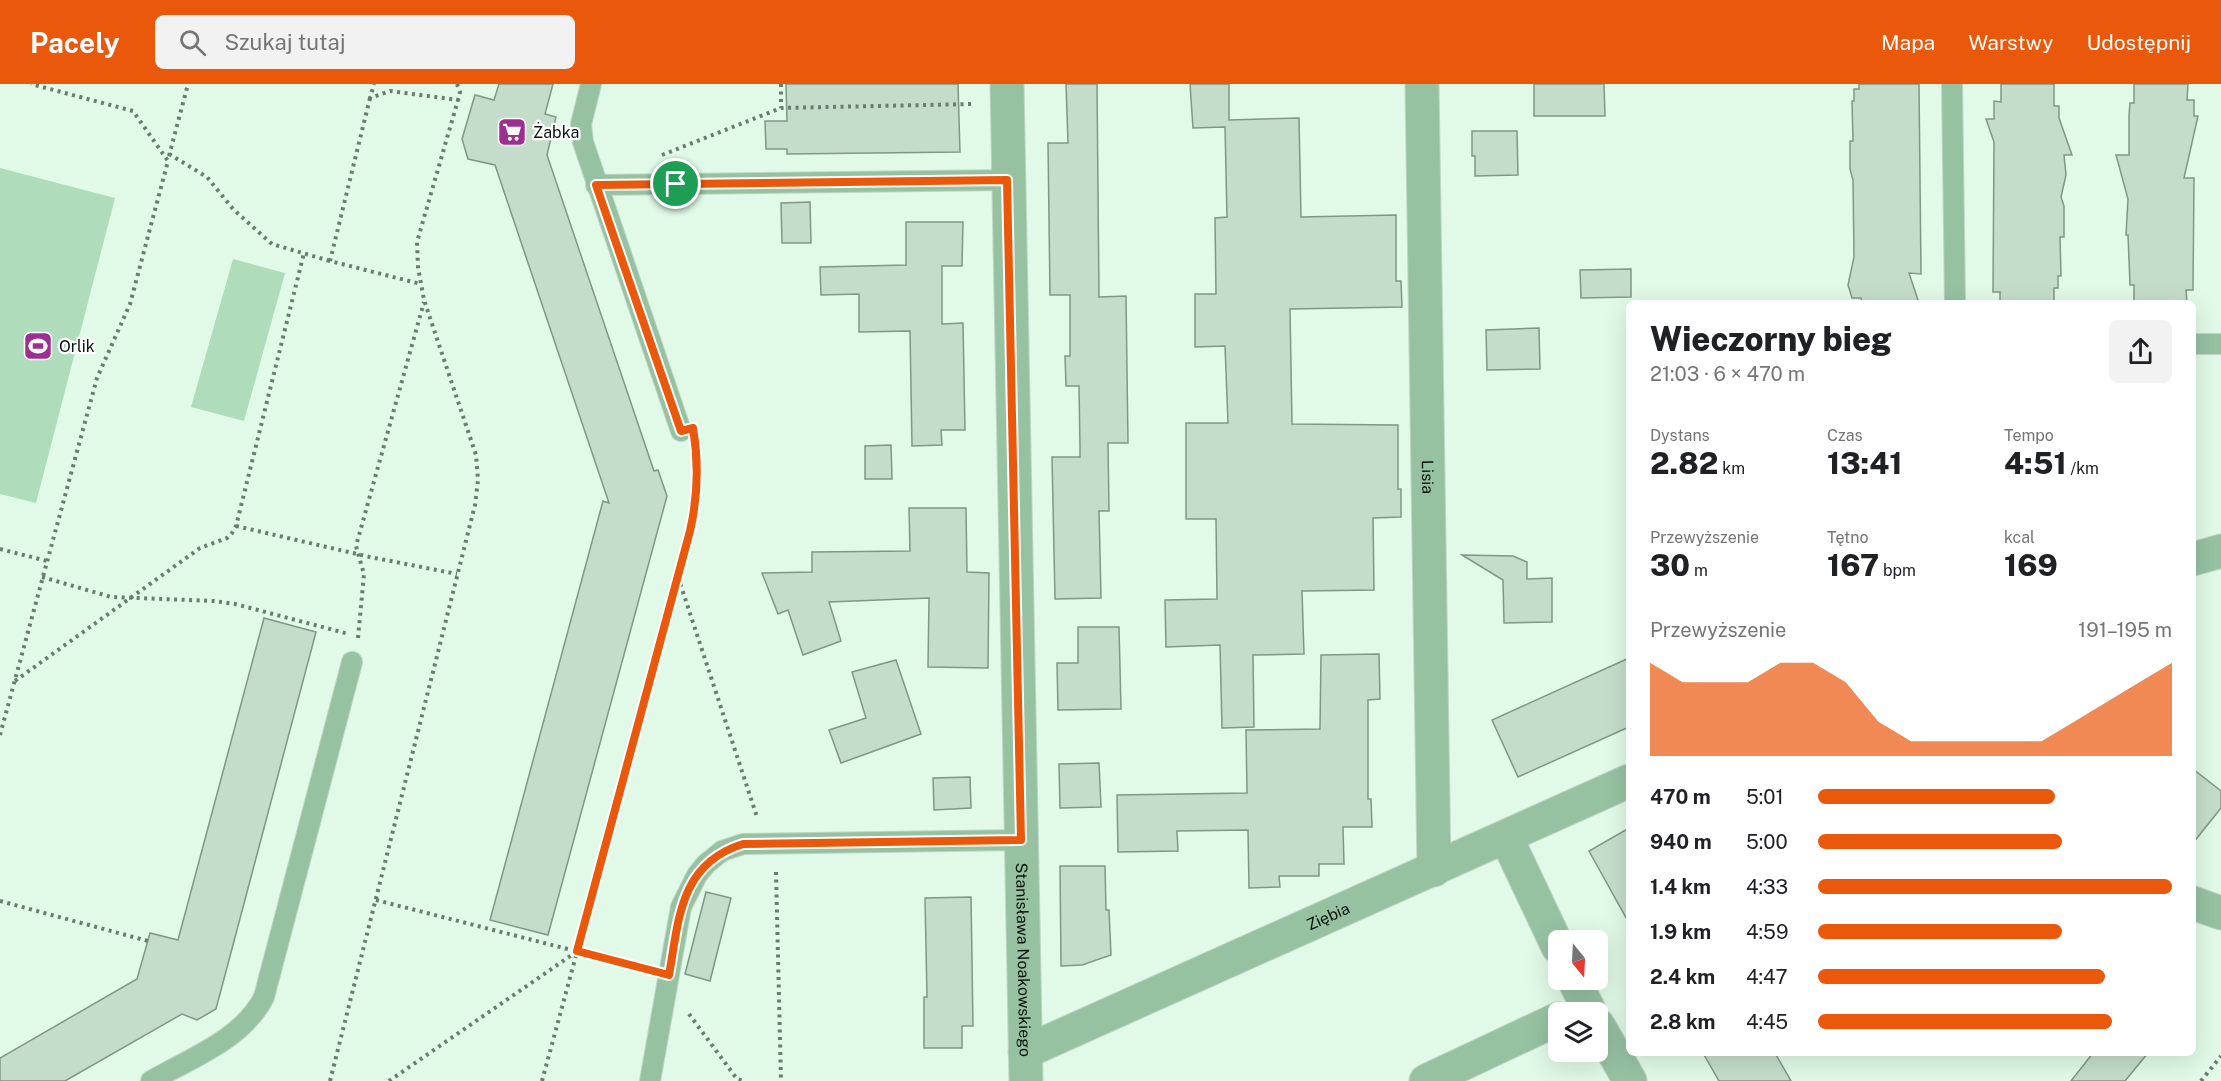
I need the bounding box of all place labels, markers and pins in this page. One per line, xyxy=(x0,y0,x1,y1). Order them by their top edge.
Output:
supermarket icon: Żabka xyxy=(496,116,528,148)
place label: Żabka xyxy=(533,122,579,142)
pin xyxy=(650,158,701,209)
sports icon: Orlik xyxy=(22,330,54,362)
place label: Orlik xyxy=(59,337,95,356)

